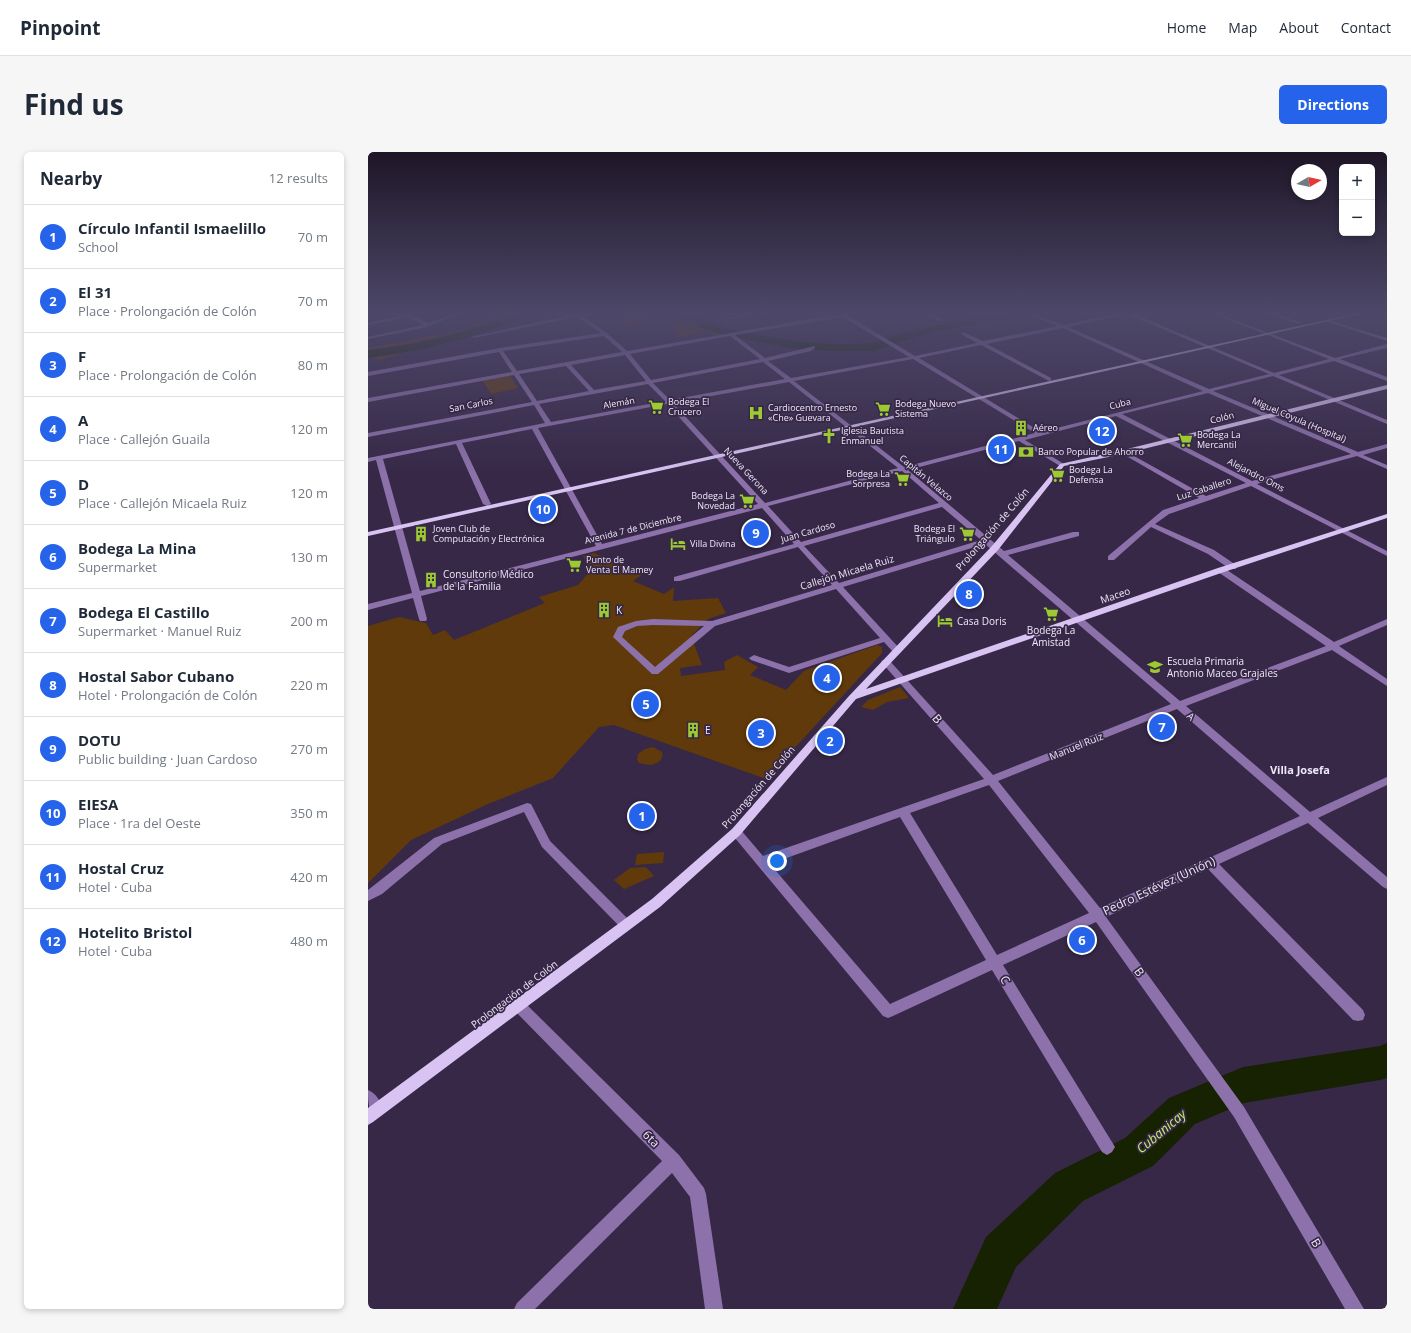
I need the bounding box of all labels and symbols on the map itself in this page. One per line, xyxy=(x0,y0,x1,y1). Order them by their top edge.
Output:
north arrow xyxy=(1291,164,1327,200)
street label: Alemán xyxy=(602,393,636,412)
street label: San Carlos xyxy=(448,394,494,415)
street label: Miguel Coyula (Hospital) xyxy=(1250,394,1349,445)
place label: Bodega El Crucero xyxy=(668,395,709,418)
street label: Cuba xyxy=(1108,395,1132,412)
place label: Bodega Nuevo Sistema xyxy=(895,397,956,420)
supermarket icon: Bodega El Crucero xyxy=(647,398,665,416)
supermarket icon: Bodega Nuevo Sistema xyxy=(874,400,892,418)
place label: Cardiocentro Ernesto «Che» Guevara xyxy=(768,401,857,424)
hospital icon: Cardiocentro Ernesto «Che» Guevara xyxy=(747,404,765,422)
street label: Colón xyxy=(1209,408,1235,427)
pin: 12 xyxy=(1089,416,1115,446)
building icon: Aéreo xyxy=(1012,419,1030,437)
place label: Aéreo xyxy=(1033,421,1058,434)
place label: Iglesia Bautista Enmanuel xyxy=(841,424,904,447)
church icon: Iglesia Bautista Enmanuel xyxy=(820,427,838,445)
place label: Bodega La Mercantil xyxy=(1197,428,1241,451)
supermarket icon: Bodega La Mercantil xyxy=(1176,431,1194,449)
pin: 11 xyxy=(988,434,1014,464)
bank icon: Banco Popular de Ahorro xyxy=(1017,443,1035,461)
street label: Nueva Gerona xyxy=(721,444,772,497)
place label: Banco Popular de Ahorro xyxy=(1038,445,1144,458)
street label: Capitán Velazco xyxy=(897,451,956,504)
street label: Alejandro Oms xyxy=(1225,455,1287,495)
place label: Bodega La Defensa xyxy=(1069,463,1113,486)
supermarket icon: Bodega La Defensa xyxy=(1048,466,1066,484)
place label: Bodega La Sorpresa xyxy=(846,467,890,490)
supermarket icon: Bodega La Sorpresa xyxy=(893,470,911,488)
street label: Luz Caballero xyxy=(1175,474,1233,503)
street label: Prolongación de Colón xyxy=(952,485,1032,573)
place label: Bodega La Novedad xyxy=(691,489,735,512)
supermarket icon: Bodega La Novedad xyxy=(738,492,756,510)
pin: 10 xyxy=(530,494,556,524)
street label: Avenida 7 de Diciembre xyxy=(583,510,683,547)
pin: 9 xyxy=(743,518,769,548)
street label: Juan Cardoso xyxy=(778,518,836,546)
place label: Joven Club de Computación y Electrónica xyxy=(432,522,544,545)
place label: Bodega El Triángulo xyxy=(914,522,955,545)
building icon: Joven Club de Computación y Electrónica xyxy=(412,525,430,543)
supermarket icon: Bodega El Triángulo xyxy=(958,525,976,543)
hotel icon: Villa Divina xyxy=(669,535,687,553)
place label: Villa Divina xyxy=(690,537,736,550)
street label: Callejón Micaela Ruiz xyxy=(798,551,896,593)
place label: Punto de Venta El Mamey xyxy=(586,553,654,576)
supermarket icon: Punto de Venta El Mamey xyxy=(565,556,583,574)
place label: Consultorio Médico de la Familia xyxy=(443,567,534,593)
building icon: Consultorio Médico de la Familia xyxy=(422,571,440,589)
pin: 8 xyxy=(956,579,982,609)
street label: Maceo xyxy=(1098,583,1132,607)
building icon: K xyxy=(595,601,613,619)
place label: K xyxy=(616,603,623,617)
supermarket icon: Bodega La Amistad xyxy=(1042,605,1060,623)
hotel icon: Casa Doris xyxy=(936,612,954,630)
place label: Casa Doris xyxy=(957,614,1007,628)
place label: Bodega La Amistad xyxy=(1027,623,1075,649)
place label: Escuela Primaria Antonio Maceo Grajales xyxy=(1167,654,1278,680)
school or university icon: Escuela Primaria Antonio Maceo Grajales xyxy=(1146,658,1164,676)
pin: 4 xyxy=(814,663,840,693)
pin: 5 xyxy=(633,689,659,719)
street label: A xyxy=(1184,709,1198,724)
street label: B xyxy=(928,710,946,727)
pin: 7 xyxy=(1149,712,1175,742)
pin: 3 xyxy=(748,718,774,748)
building icon: E xyxy=(684,721,702,739)
place label: E xyxy=(705,723,711,737)
pin: 2 xyxy=(817,726,843,756)
street label: Manuel Ruiz xyxy=(1047,729,1105,763)
street label: Prolongación de Colón xyxy=(718,743,798,831)
district label: Villa Josefa xyxy=(1270,762,1330,777)
pin: 1 xyxy=(629,801,655,831)
your location xyxy=(767,851,787,871)
street label: Pedro Estévez (Unión) xyxy=(1100,852,1218,919)
pin: 6 xyxy=(1069,925,1095,955)
street label: Prolongación de Colón xyxy=(468,957,560,1031)
street label: B xyxy=(1130,964,1149,980)
street label: C xyxy=(996,972,1015,988)
water label: Cubanicay xyxy=(1132,1104,1191,1157)
street label: 6ta xyxy=(639,1126,664,1151)
street label: B xyxy=(1307,1235,1326,1251)

